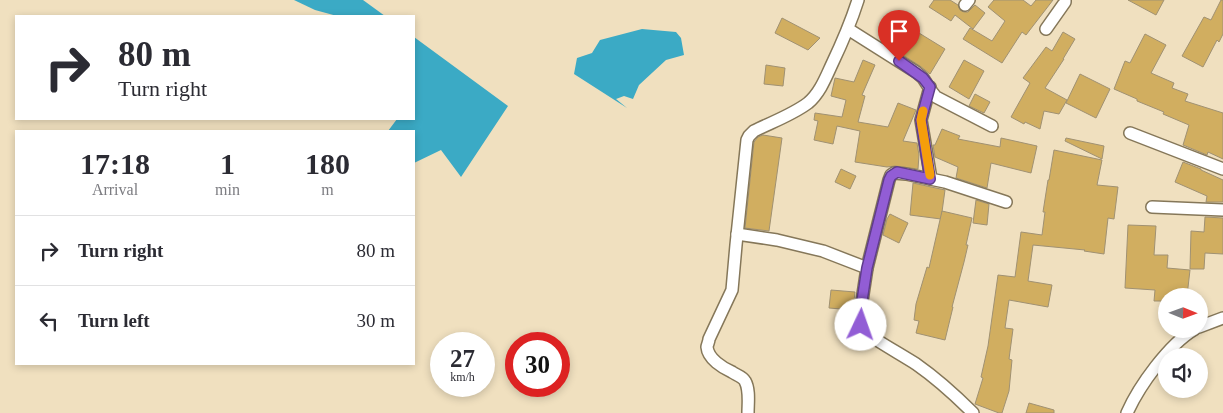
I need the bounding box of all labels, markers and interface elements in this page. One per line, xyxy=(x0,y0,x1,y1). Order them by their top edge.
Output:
pin xyxy=(878,10,920,61)
icon: arrive xyxy=(885,17,913,45)
icon: right xyxy=(35,35,100,100)
text: 80 m xyxy=(118,35,191,74)
text: Turn right xyxy=(118,76,207,101)
text: 17:18 xyxy=(80,147,150,180)
text: 1 xyxy=(220,147,235,180)
text: 180 xyxy=(305,147,350,180)
text: Arrival xyxy=(92,181,138,198)
text: min xyxy=(215,181,240,198)
text: m xyxy=(321,181,334,198)
icon: right xyxy=(35,237,63,265)
text: Turn right xyxy=(78,240,163,261)
text: 80 m xyxy=(356,240,395,261)
north arrow xyxy=(1158,288,1208,338)
map controls xyxy=(1158,288,1208,398)
position arrow xyxy=(834,298,886,350)
icon: left xyxy=(35,307,63,335)
text: Turn left xyxy=(78,310,150,331)
text: 30 m xyxy=(356,310,395,331)
speed limit sign: 30 xyxy=(505,332,570,397)
text: 27 xyxy=(450,345,475,372)
button: sound xyxy=(1158,348,1208,398)
text: km/h xyxy=(450,370,475,384)

